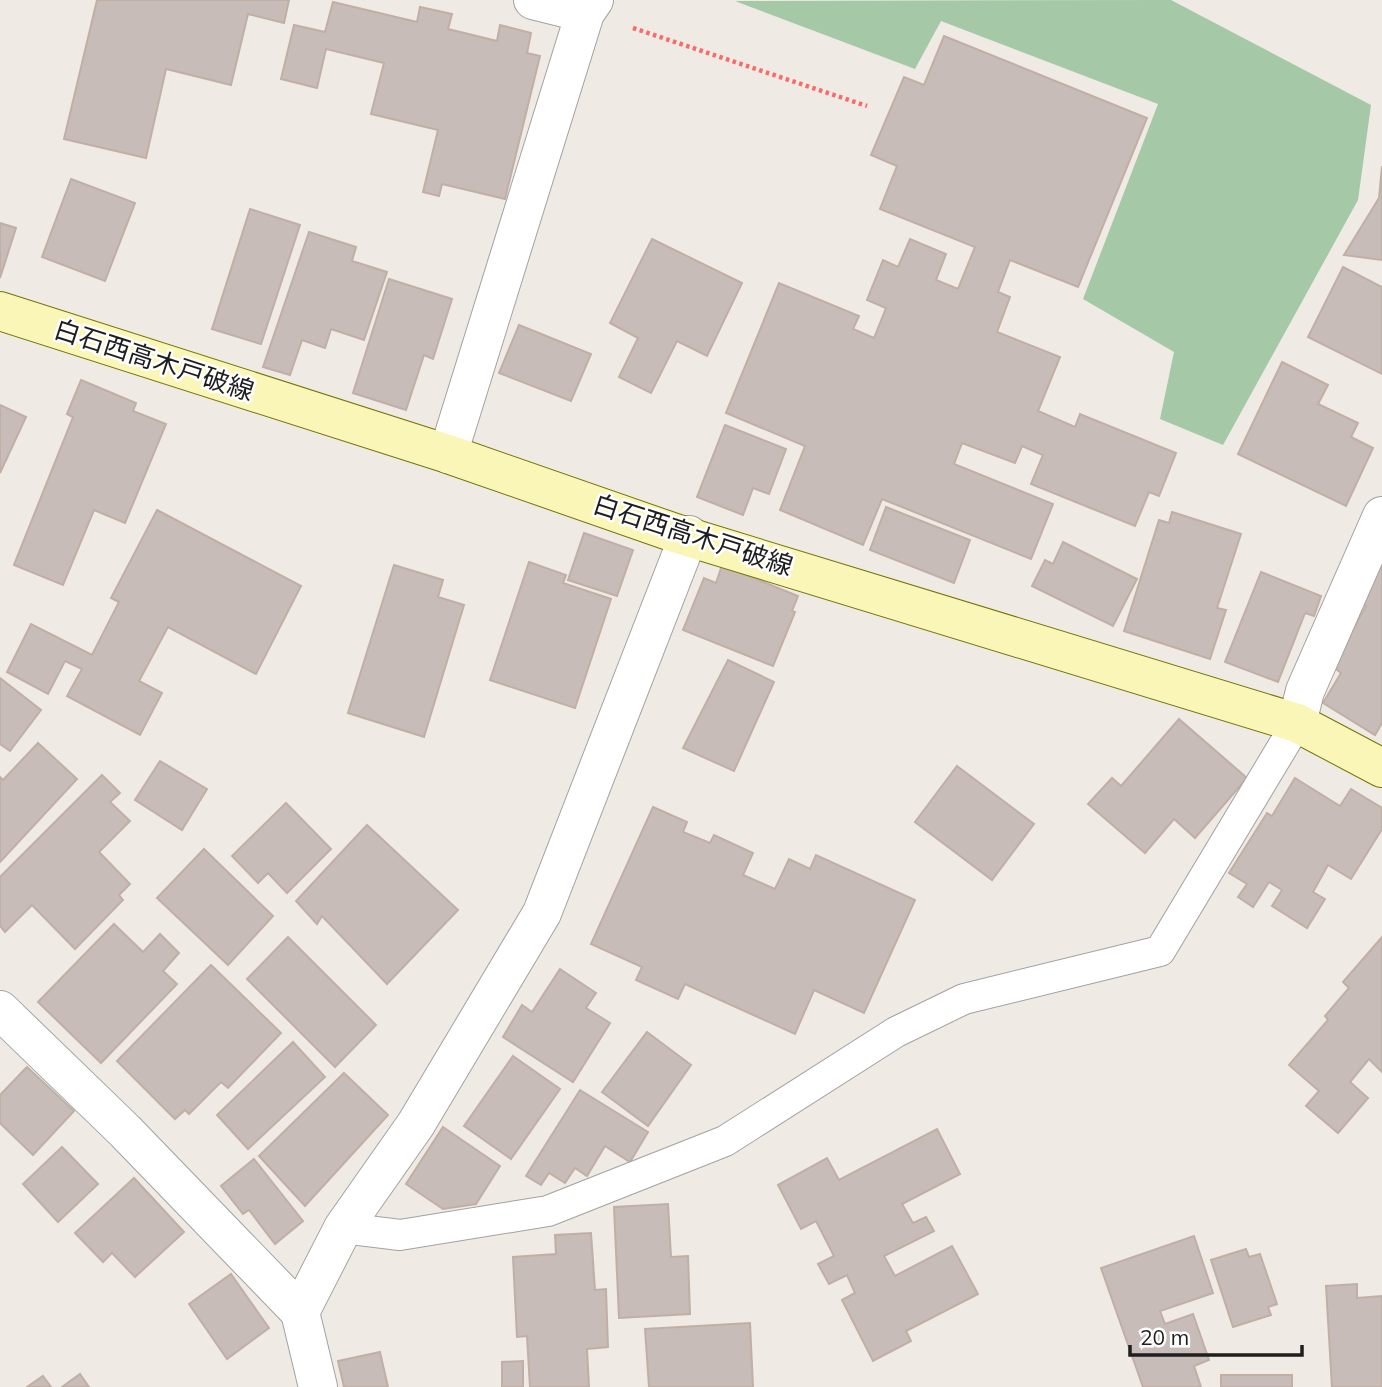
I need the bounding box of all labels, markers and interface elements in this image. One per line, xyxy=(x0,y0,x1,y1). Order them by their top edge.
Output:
street label: 白石西高木戸破線 xyxy=(50,312,258,407)
street label: 白石西高木戸破線 xyxy=(589,487,797,582)
scale bar xyxy=(1130,1314,1302,1358)
text: 20 m xyxy=(1140,1324,1189,1350)

